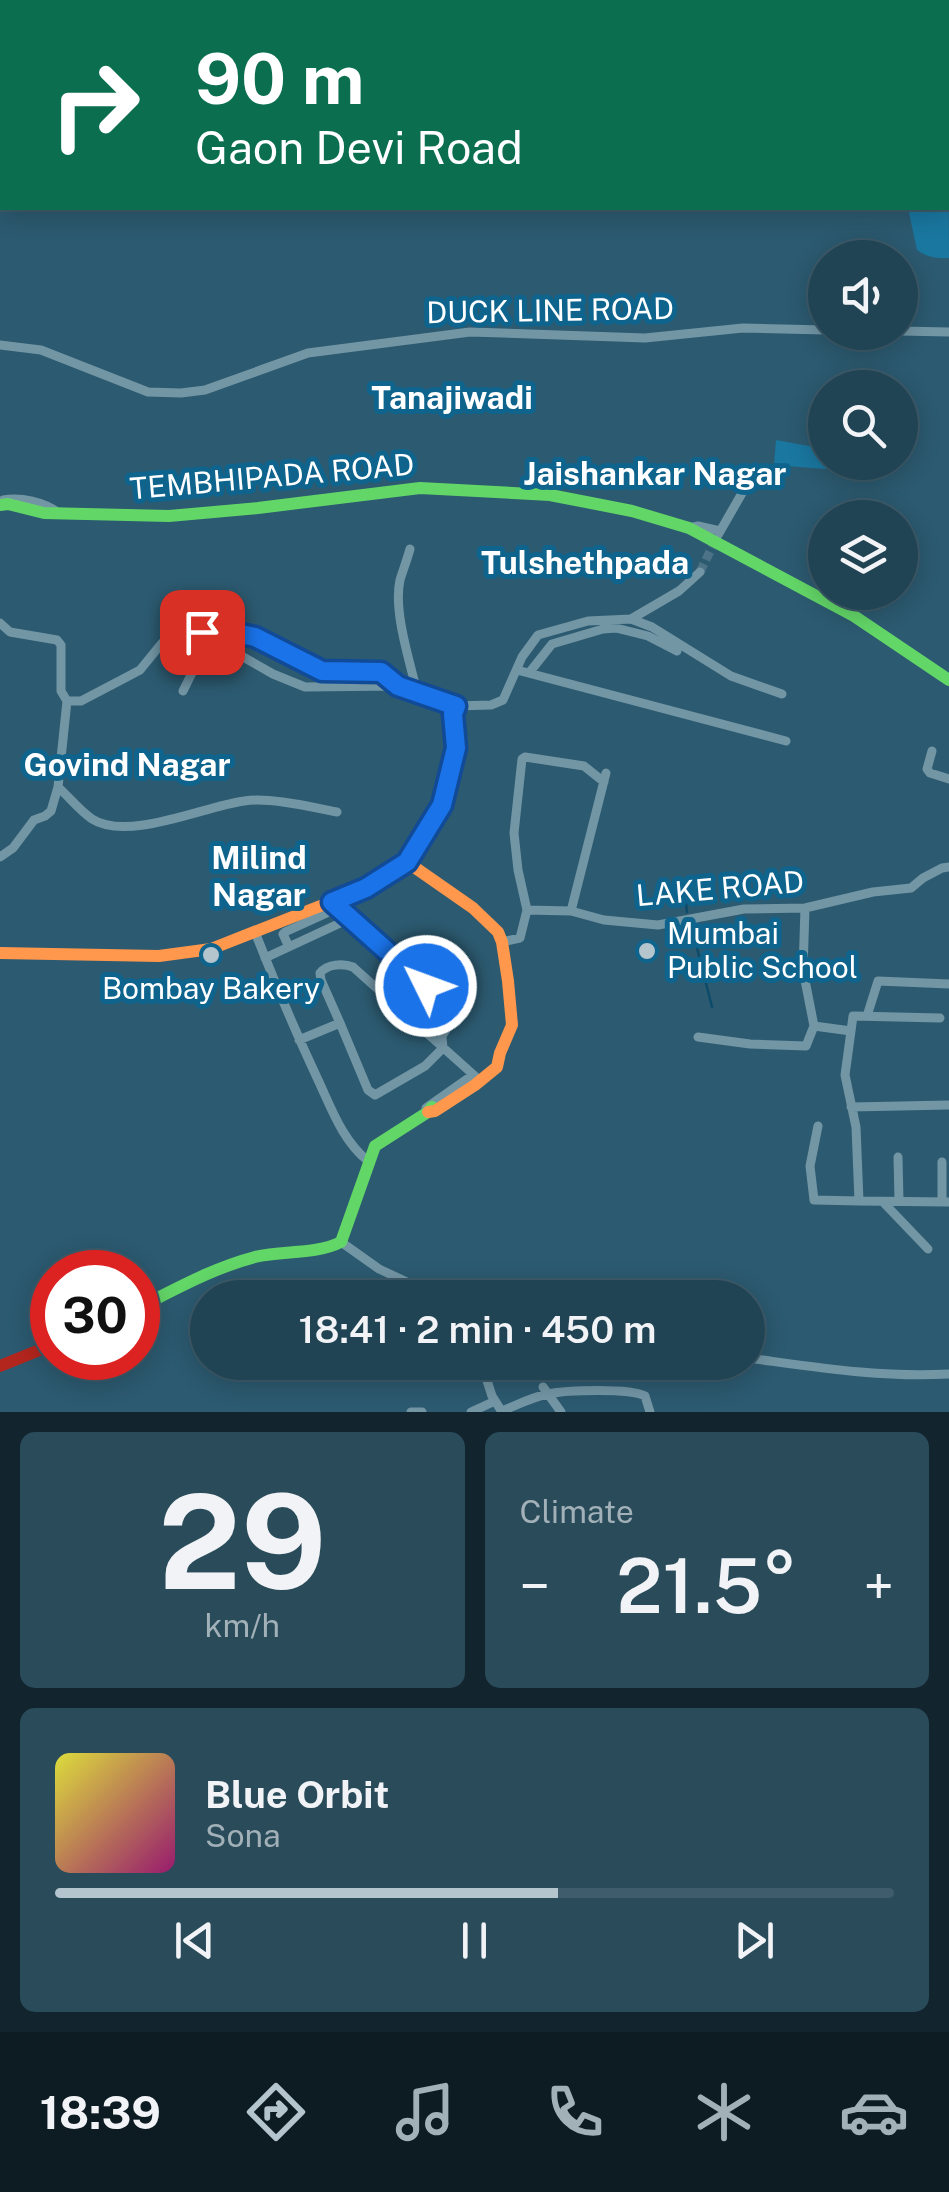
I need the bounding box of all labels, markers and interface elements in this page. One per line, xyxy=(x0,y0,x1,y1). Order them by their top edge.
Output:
text: 90 m xyxy=(195,37,365,120)
icon: right xyxy=(30,40,160,170)
text: Gaon Devi Road xyxy=(195,121,523,174)
map controls xyxy=(808,240,918,610)
button: sound xyxy=(808,240,918,350)
street label: DUCK LINE ROAD xyxy=(426,290,674,330)
button: search xyxy=(808,370,918,480)
district label: Tanajiwadi xyxy=(371,379,533,416)
street label: TEMBHIPADA ROAD xyxy=(128,446,416,506)
district label: Jaishankar Nagar xyxy=(524,455,786,492)
button: layers xyxy=(808,500,918,610)
district label: Tulshethpada xyxy=(481,544,689,581)
pin xyxy=(160,590,245,675)
icon: arrive xyxy=(175,605,230,660)
district label: Govind Nagar xyxy=(23,746,231,783)
district label: Milind Nagar xyxy=(211,839,307,913)
street label: LAKE ROAD xyxy=(634,863,805,913)
place label: Mumbai Public School xyxy=(667,915,858,985)
position arrow xyxy=(374,934,478,1038)
marker: Mumbai Public School xyxy=(636,940,658,962)
marker: Bombay Bakery xyxy=(200,944,222,966)
place label: Bombay Bakery xyxy=(102,970,320,1006)
speed limit sign: 30 xyxy=(30,1250,160,1380)
text: 18:41 · 2 min · 450 m xyxy=(299,1307,656,1352)
text: 29 xyxy=(158,1466,326,1618)
text: Climate xyxy=(520,1493,634,1530)
text: 21.5° xyxy=(616,1542,797,1630)
text: − xyxy=(520,1554,550,1618)
text: + xyxy=(863,1554,894,1618)
text: km/h xyxy=(205,1607,280,1644)
text: Blue Orbit xyxy=(205,1772,389,1817)
text: Sona xyxy=(205,1817,281,1854)
icon: previous xyxy=(167,1913,222,1968)
icon: pause xyxy=(447,1913,502,1968)
icon: next xyxy=(727,1913,782,1968)
icon: directions xyxy=(241,2077,311,2147)
icon: music xyxy=(390,2077,460,2147)
icon: phone xyxy=(540,2077,610,2147)
icon: climate xyxy=(689,2077,759,2147)
icon: car xyxy=(839,2077,909,2147)
text: 18:39 xyxy=(40,2086,161,2139)

